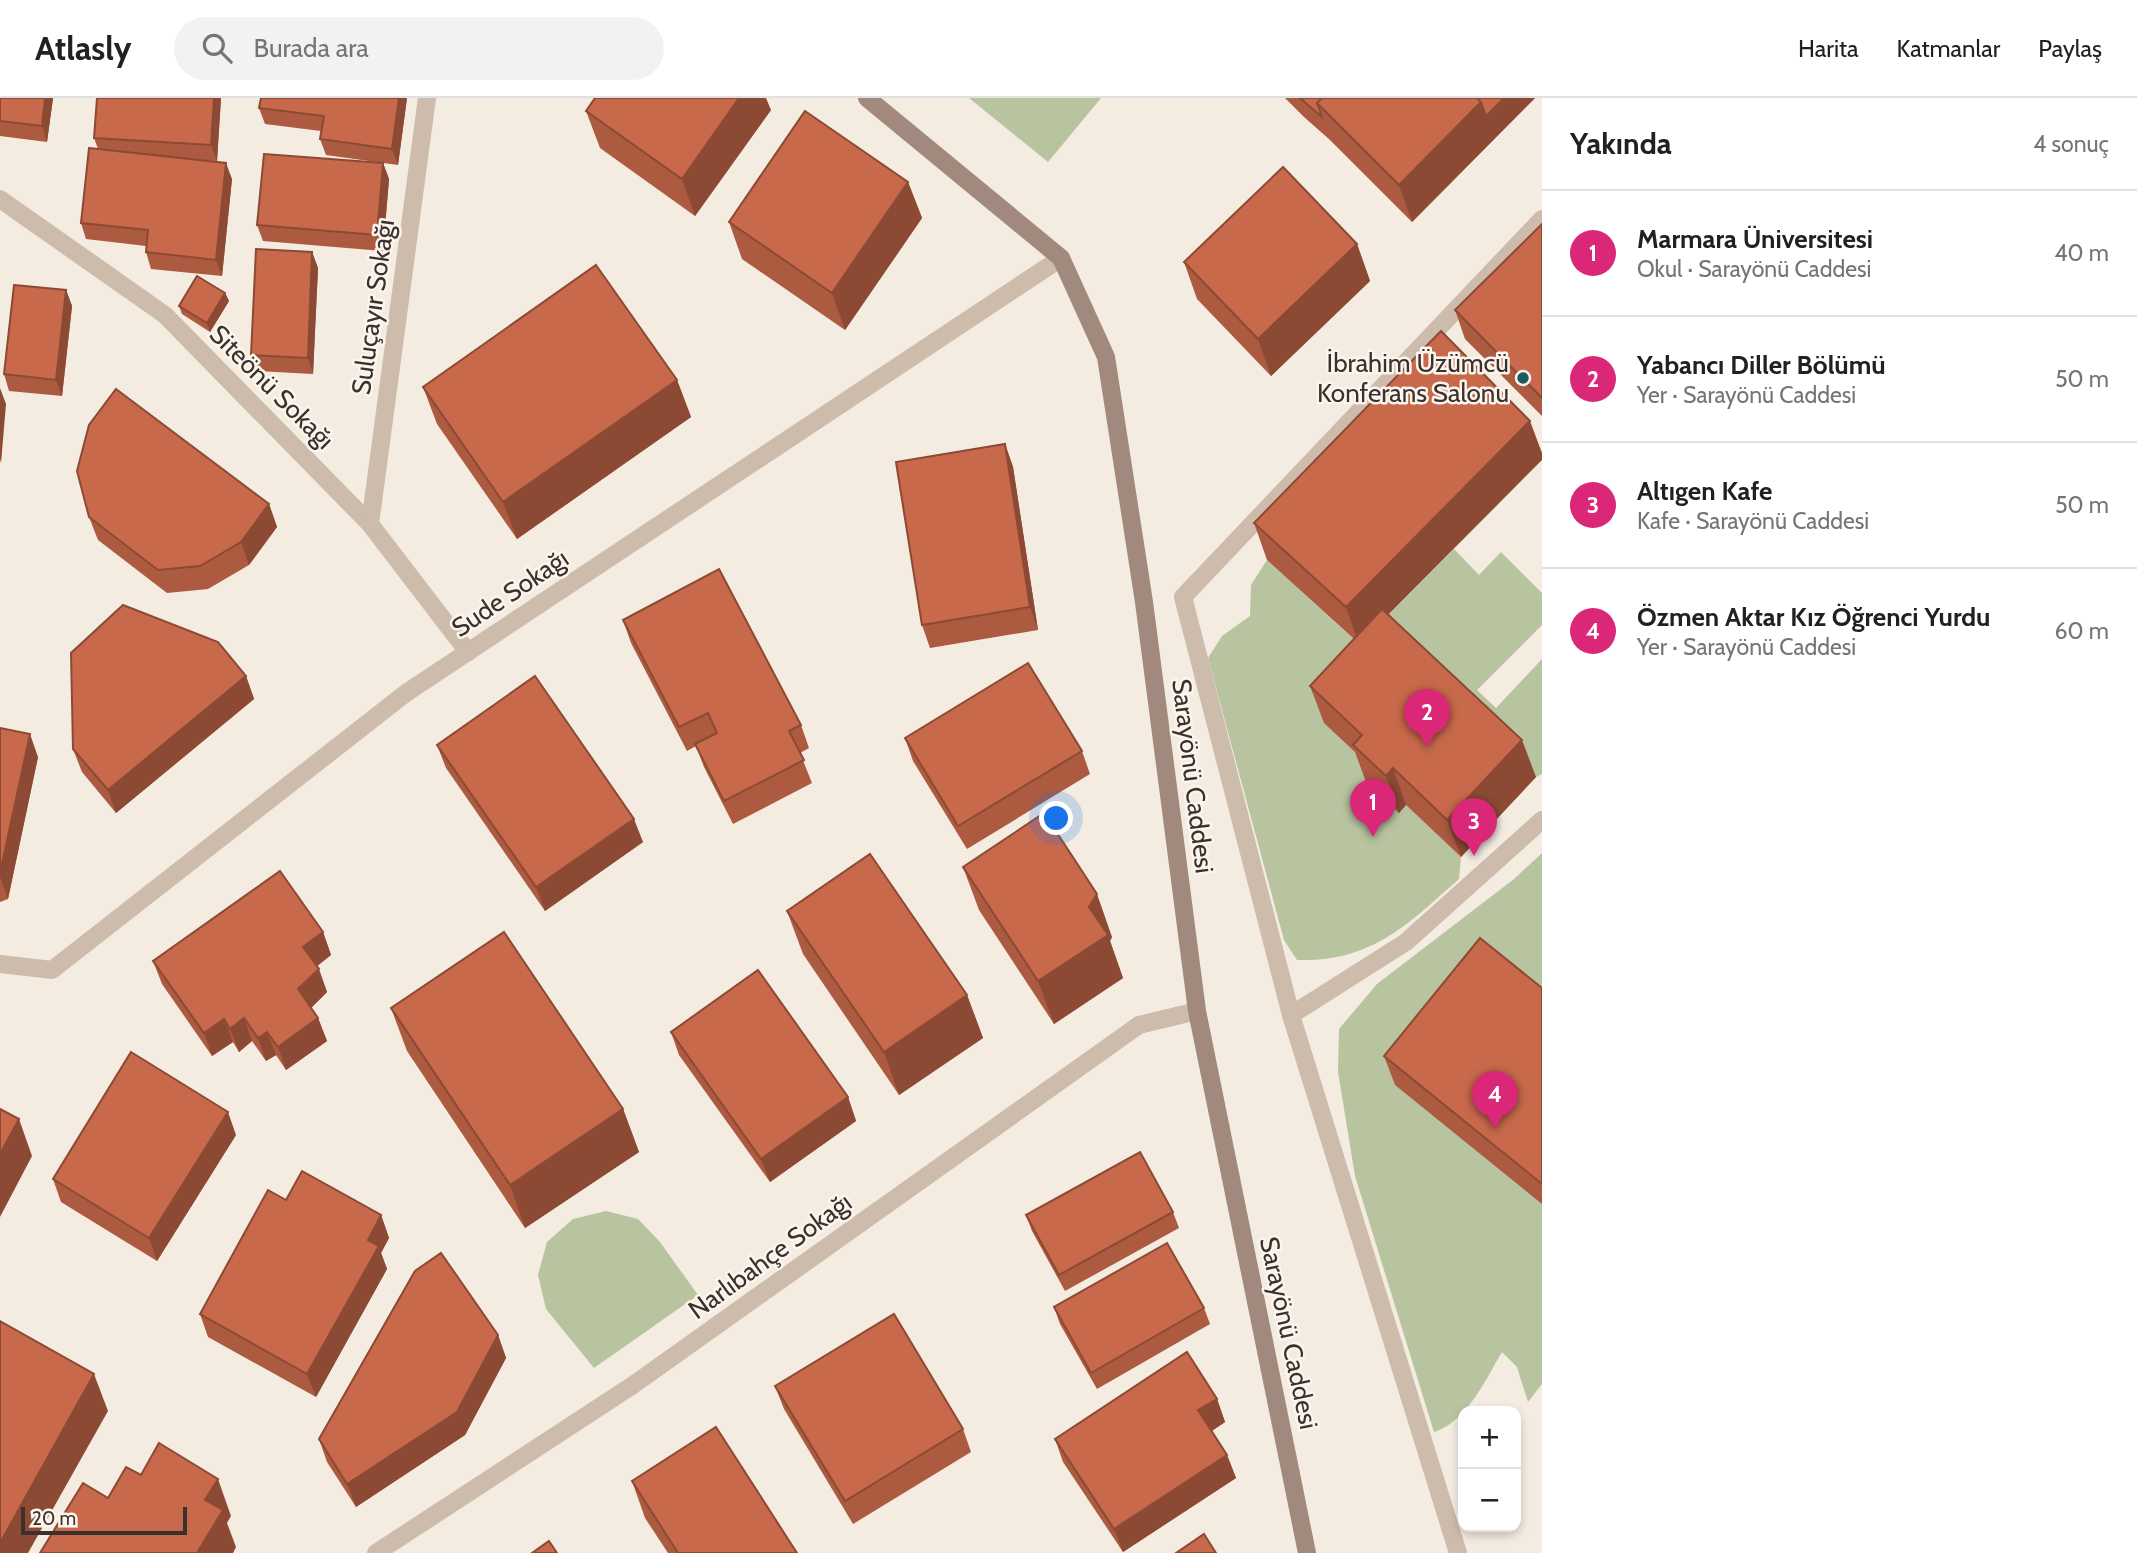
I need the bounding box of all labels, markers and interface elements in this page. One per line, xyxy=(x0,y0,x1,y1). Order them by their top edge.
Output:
search box xyxy=(174,17,664,80)
text: Atlasly xyxy=(35,28,132,68)
icon: search xyxy=(198,29,236,67)
text: Burada ara xyxy=(254,32,369,64)
text: Harita xyxy=(1798,34,1859,63)
text: Katmanlar xyxy=(1897,34,2000,63)
text: Paylaş xyxy=(2038,34,2102,63)
text: Yakında xyxy=(1570,125,1672,162)
text: 4 sonuç xyxy=(2033,130,2109,158)
street label: Suluçayır Sokağı xyxy=(345,217,401,397)
text: Marmara Üniversitesi xyxy=(1637,223,1873,255)
text: 1 xyxy=(1589,239,1597,267)
text: 40 m xyxy=(2054,239,2109,267)
text: Okul · Sarayönü Caddesi xyxy=(1637,255,1871,283)
street label: Siteönü Sokağı xyxy=(203,318,341,456)
place label: İbrahim Üzümcü Konferans Salonu xyxy=(1317,347,1509,409)
text: Yabancı Diller Bölümü xyxy=(1637,349,1886,381)
text: 2 xyxy=(1587,365,1599,393)
text: 50 m xyxy=(2055,365,2109,393)
marker: İbrahim Üzümcü Konferans Salonu xyxy=(1515,370,1531,386)
text: Yer · Sarayönü Caddesi xyxy=(1637,381,1856,409)
text: Altıgen Kafe xyxy=(1637,475,1773,507)
text: 3 xyxy=(1587,491,1599,519)
text: 50 m xyxy=(2055,491,2109,519)
text: Kafe · Sarayönü Caddesi xyxy=(1637,507,1869,535)
street label: Sude Sokağı xyxy=(445,542,575,644)
text: Özmen Aktar Kız Öğrenci Yurdu xyxy=(1637,601,1990,633)
text: 4 xyxy=(1586,617,1600,645)
text: 60 m xyxy=(2055,617,2109,645)
text: Yer · Sarayönü Caddesi xyxy=(1637,633,1856,661)
street label: Sarayönü Caddesi xyxy=(1165,677,1221,875)
pin: 2 xyxy=(1404,689,1450,747)
pin: 1 xyxy=(1350,779,1396,837)
pin: 3 xyxy=(1451,798,1497,856)
your location xyxy=(1039,801,1073,835)
pin: 4 xyxy=(1472,1071,1518,1129)
street label: Narlıbahçe Sokağı xyxy=(682,1186,858,1326)
street label: Sarayönü Caddesi xyxy=(1253,1234,1325,1432)
map controls xyxy=(1458,1406,1521,1532)
button: + xyxy=(1458,1406,1521,1469)
button: − xyxy=(1458,1469,1521,1532)
scale bar xyxy=(21,1504,187,1536)
text: 20 m xyxy=(32,1507,76,1530)

